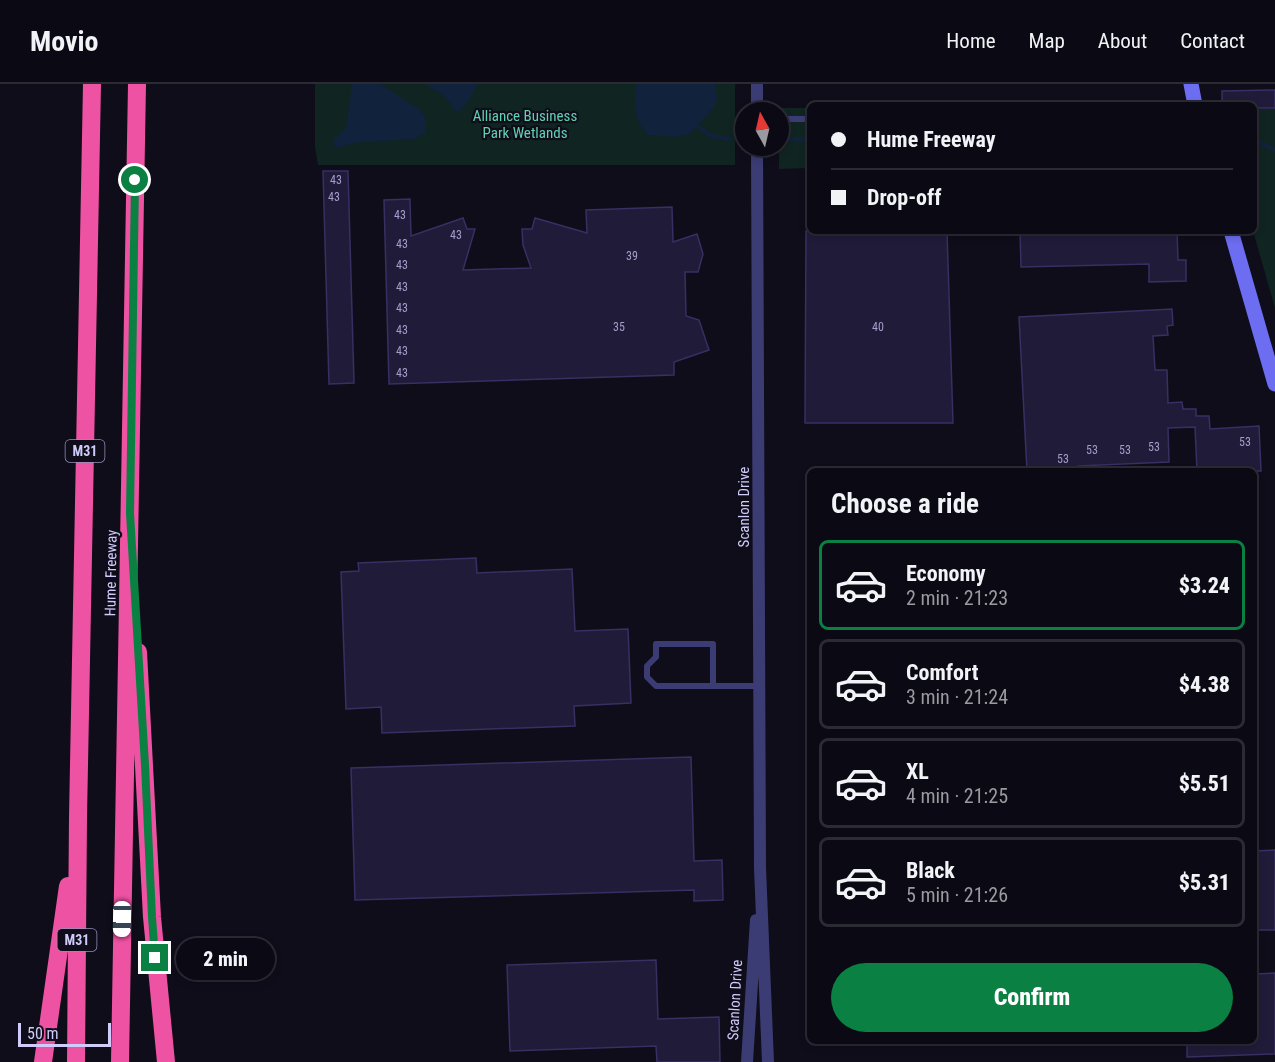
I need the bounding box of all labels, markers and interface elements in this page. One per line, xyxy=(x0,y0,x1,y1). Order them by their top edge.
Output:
text: Movio xyxy=(30,25,99,58)
text: Home xyxy=(946,29,996,53)
text: Map xyxy=(1029,29,1065,53)
text: About xyxy=(1098,29,1147,53)
text: Contact xyxy=(1180,29,1245,53)
north arrow xyxy=(735,102,789,156)
map controls xyxy=(735,102,789,156)
park label: Alliance Business Park Wetlands xyxy=(473,107,577,142)
text: Hume Freeway xyxy=(867,127,996,152)
route start xyxy=(121,166,148,193)
house number: 43 xyxy=(330,173,342,187)
text: Drop-off xyxy=(867,185,941,210)
house number: 43 xyxy=(328,190,340,204)
house number: 43 xyxy=(394,208,406,222)
house number: 43 xyxy=(450,228,462,242)
house number: 43 xyxy=(396,237,408,251)
house number: 39 xyxy=(626,249,638,263)
house number: 43 xyxy=(396,258,408,272)
house number: 43 xyxy=(396,280,408,294)
house number: 43 xyxy=(396,301,408,315)
house number: 35 xyxy=(613,320,625,334)
house number: 40 xyxy=(872,320,884,334)
house number: 43 xyxy=(396,323,408,337)
house number: 43 xyxy=(396,344,408,358)
house number: 43 xyxy=(396,366,408,380)
house number: 53 xyxy=(1239,435,1251,449)
road number: M31 xyxy=(66,440,104,462)
house number: 53 xyxy=(1148,440,1160,454)
house number: 53 xyxy=(1086,443,1098,457)
house number: 53 xyxy=(1119,443,1131,457)
house number: 53 xyxy=(1057,452,1069,466)
street label: Scanlon Drive xyxy=(735,467,753,547)
text: Choose a ride xyxy=(831,488,979,520)
street label: Hume Freeway xyxy=(101,529,121,617)
icon: car xyxy=(834,558,888,612)
text: Economy xyxy=(906,561,986,586)
text: $3.24 xyxy=(1179,573,1230,598)
text: 2 min · 21:23 xyxy=(906,586,1008,610)
icon: car xyxy=(834,657,888,711)
text: Comfort xyxy=(906,660,979,685)
text: $4.38 xyxy=(1179,672,1230,697)
text: 3 min · 21:24 xyxy=(906,685,1008,709)
icon: car xyxy=(834,756,888,810)
text: XL xyxy=(906,759,929,784)
text: $5.51 xyxy=(1179,771,1230,796)
text: 4 min · 21:25 xyxy=(906,784,1008,808)
icon: car xyxy=(834,855,888,909)
text: Black xyxy=(906,858,955,883)
text: $5.31 xyxy=(1179,870,1230,895)
text: 5 min · 21:26 xyxy=(906,883,1008,907)
car xyxy=(113,901,131,937)
road number: M31 xyxy=(58,929,97,951)
callout: 2 min xyxy=(176,937,275,979)
route end xyxy=(141,944,168,971)
text: 2 min xyxy=(203,947,248,971)
street label: Scanlon Drive xyxy=(724,959,746,1041)
button: Confirm xyxy=(831,963,1233,1032)
scale bar xyxy=(18,1020,111,1048)
text: 50 m xyxy=(27,1024,59,1043)

